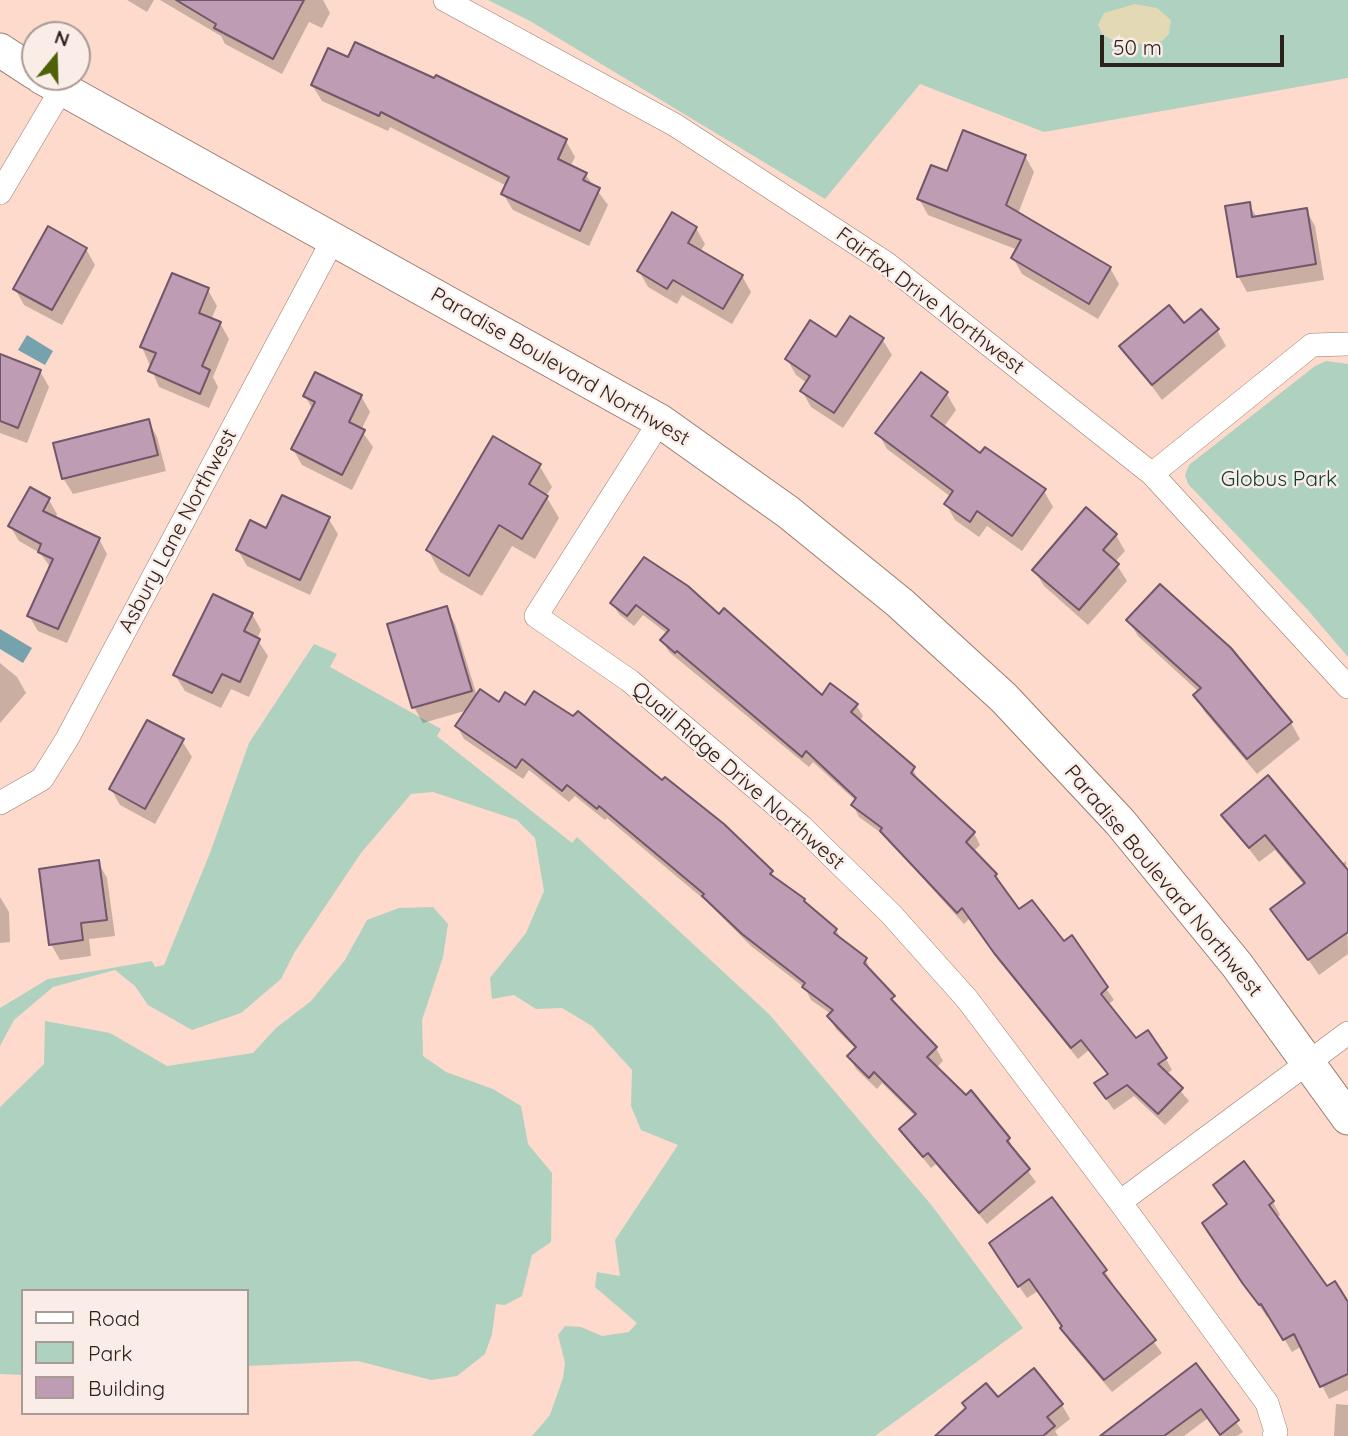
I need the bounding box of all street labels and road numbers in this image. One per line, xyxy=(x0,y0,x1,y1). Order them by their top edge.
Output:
street label: Fairfax Drive Northwest xyxy=(831,222,1029,380)
street label: Paradise Boulevard Northwest xyxy=(426,282,694,452)
street label: Asbury Lane Northwest xyxy=(114,425,242,637)
street label: Quail Ridge Drive Northwest xyxy=(626,677,850,875)
street label: Paradise Boulevard Northwest xyxy=(1059,760,1267,1002)

